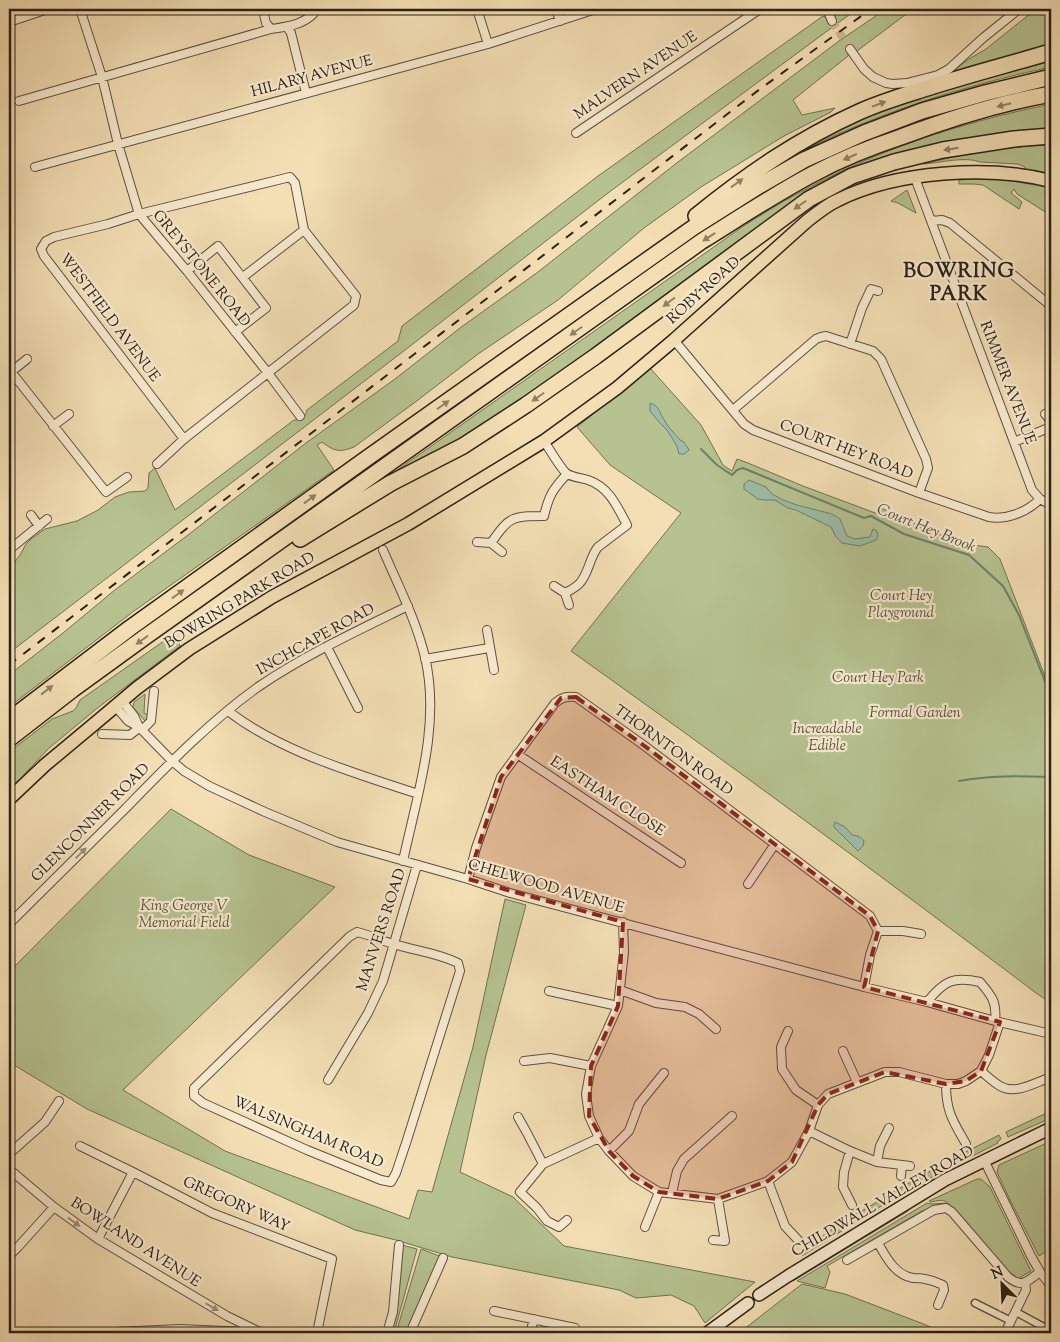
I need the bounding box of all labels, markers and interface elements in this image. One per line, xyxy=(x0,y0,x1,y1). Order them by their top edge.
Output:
street label: MALVERN AVENUE xyxy=(570,27,702,125)
street label: HILARY AVENUE xyxy=(249,51,375,103)
one-way arrow xyxy=(872,100,887,108)
one-way arrow xyxy=(996,101,1011,109)
one-way arrow xyxy=(942,145,958,153)
one-way arrow xyxy=(843,153,857,161)
one-way arrow xyxy=(730,178,744,188)
one-way arrow xyxy=(793,200,807,210)
street label: GREYSTONE ROAD xyxy=(147,206,255,332)
one-way arrow xyxy=(702,232,716,242)
street label: WESTFIELD AVENUE xyxy=(54,249,164,387)
street label: ROBY ROAD xyxy=(663,252,745,330)
district label: BOWRING PARK xyxy=(903,258,1015,310)
one-way arrow xyxy=(663,296,676,307)
street label: RIMMER AVENUE xyxy=(974,318,1040,448)
one-way arrow xyxy=(569,326,583,336)
one-way arrow xyxy=(531,392,544,402)
one-way arrow xyxy=(436,400,450,410)
street label: COURT HEY ROAD xyxy=(776,415,916,485)
one-way arrow xyxy=(303,494,317,504)
water label: Court Hey Brook xyxy=(873,499,979,559)
street label: BOWRING PARK ROAD xyxy=(161,548,319,654)
park label: Court Hey Playground xyxy=(868,586,935,624)
one-way arrow xyxy=(171,589,185,599)
street label: INCHCAPE ROAD xyxy=(253,599,379,681)
one-way arrow xyxy=(136,634,149,645)
park label: Court Hey Park xyxy=(832,668,924,689)
one-way arrow xyxy=(40,685,54,695)
street label: THORNTON ROAD xyxy=(609,701,737,801)
park label: Formal Garden xyxy=(869,703,961,724)
park label: Increadable Edible xyxy=(792,719,862,757)
street label: EASTHAM CLOSE xyxy=(545,752,669,842)
street label: GLENCONNER ROAD xyxy=(27,759,155,887)
one-way arrow xyxy=(75,848,87,860)
street label: CHELWOOD AVENUE xyxy=(465,855,627,919)
street label: MANVERS ROAD xyxy=(352,866,412,994)
park label: King George V Memorial Field xyxy=(138,896,230,934)
street label: WALSINGHAM ROAD xyxy=(230,1092,386,1174)
street label: CHILDWALL VALLEY ROAD xyxy=(788,1141,978,1263)
street label: GREGORY WAY xyxy=(179,1172,293,1238)
street label: BOWLAND AVENUE xyxy=(66,1193,204,1293)
one-way arrow xyxy=(67,1217,80,1227)
north arrow xyxy=(978,1260,1028,1310)
text: N xyxy=(988,1263,1007,1285)
one-way arrow xyxy=(205,1303,218,1312)

